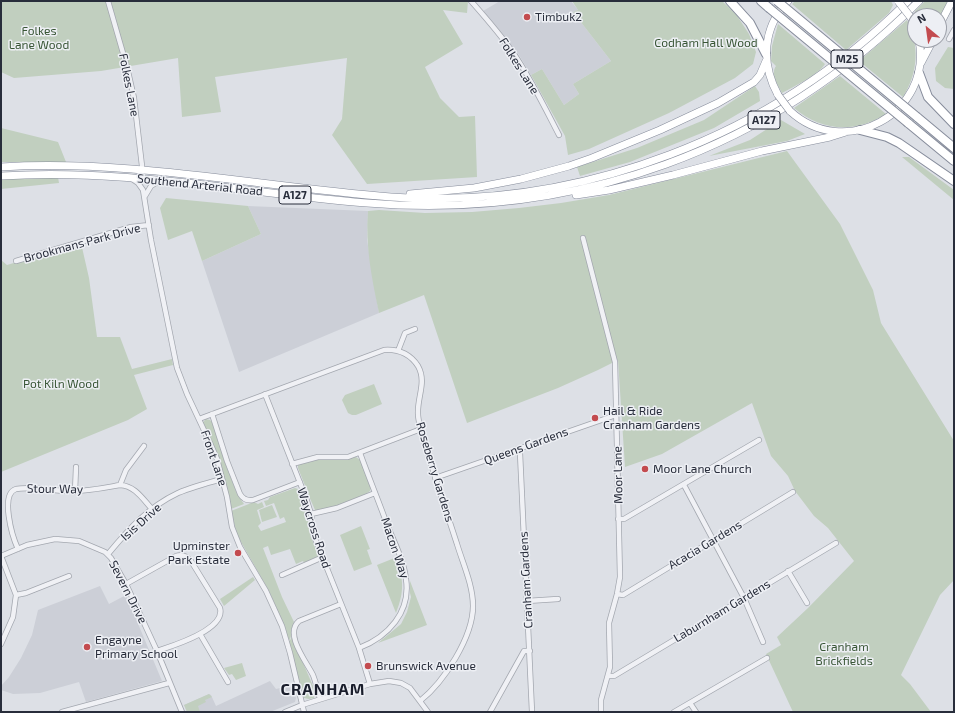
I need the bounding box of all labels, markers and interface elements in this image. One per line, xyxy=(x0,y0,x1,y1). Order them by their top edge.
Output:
north arrow xyxy=(907,8,947,48)
place label: Timbuk2 xyxy=(535,10,582,24)
text: N xyxy=(915,10,928,26)
marker: Timbuk2 xyxy=(522,12,532,22)
park label: Folkes Lane Wood xyxy=(9,24,69,52)
street label: Folkes Lane xyxy=(496,35,542,97)
park label: Codham Hall Wood xyxy=(654,36,758,50)
road number: M25 xyxy=(831,50,863,68)
street label: Folkes Lane xyxy=(116,52,142,118)
road number: A127 xyxy=(748,111,780,129)
street label: Southend Arterial Road xyxy=(136,171,264,199)
road number: A127 xyxy=(279,186,311,204)
street label: Brookmans Park Drive xyxy=(22,220,142,266)
park label: Pot Kiln Wood xyxy=(23,377,99,391)
place label: Hail & Ride Cranham Gardens xyxy=(603,404,700,432)
marker: Hail & Ride Cranham Gardens xyxy=(590,413,600,423)
street label: Roseberry Gardens xyxy=(413,420,457,524)
street label: Queens Gardens xyxy=(482,424,570,468)
street label: Front Lane xyxy=(198,428,230,488)
street label: Moor Lane xyxy=(610,446,626,504)
place label: Moor Lane Church xyxy=(653,462,752,476)
marker: Moor Lane Church xyxy=(640,464,650,474)
street label: Stour Way xyxy=(27,481,83,497)
street label: Waycross Road xyxy=(294,486,334,570)
street label: Isis Drive xyxy=(118,500,164,544)
street label: Macon Way xyxy=(378,516,412,580)
street label: Acacia Gardens xyxy=(666,517,744,573)
street label: Cranham Gardens xyxy=(516,531,536,629)
place label: Upminster Park Estate xyxy=(168,539,230,567)
marker: Upminster Park Estate xyxy=(233,548,243,558)
street label: Severn Drive xyxy=(106,558,150,626)
street label: Laburnham Gardens xyxy=(671,576,773,646)
place label: Engayne Primary School xyxy=(95,633,178,661)
park label: Cranham Brickfields xyxy=(815,640,873,668)
marker: Engayne Primary School xyxy=(82,642,92,652)
place label: Brunswick Avenue xyxy=(376,659,476,673)
marker: Brunswick Avenue xyxy=(363,661,373,671)
district label: CRANHAM xyxy=(281,680,365,700)

